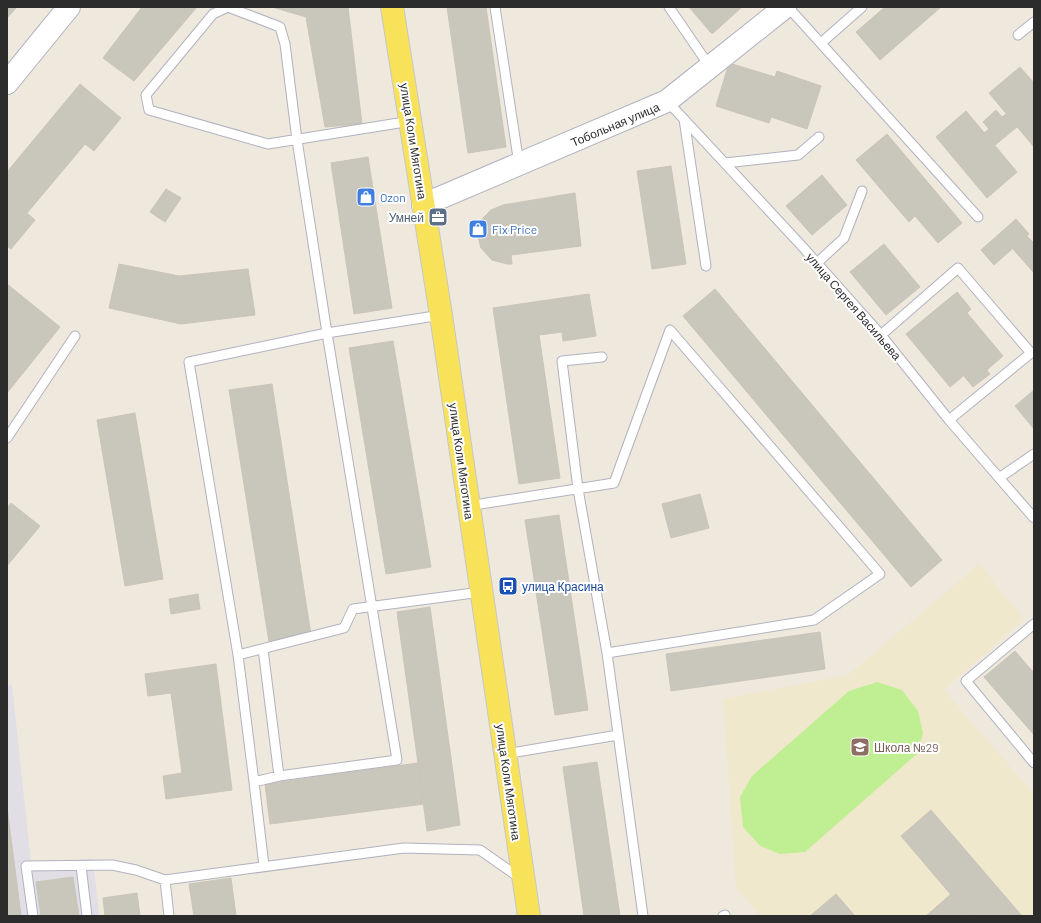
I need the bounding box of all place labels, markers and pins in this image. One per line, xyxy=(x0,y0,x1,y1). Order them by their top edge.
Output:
shop icon: Ozon xyxy=(355,186,377,208)
place label: Ozon xyxy=(380,190,406,204)
office icon: Умней xyxy=(427,206,449,228)
place label: Умней xyxy=(389,210,424,224)
shop icon: Fix Price xyxy=(467,218,489,240)
place label: Fix Price xyxy=(492,222,537,236)
bus stop icon: улица Красина xyxy=(497,575,519,597)
place label: улица Красина xyxy=(522,579,604,594)
school or university icon: Школа №29 xyxy=(849,736,871,758)
place label: Школа №29 xyxy=(874,740,938,754)

